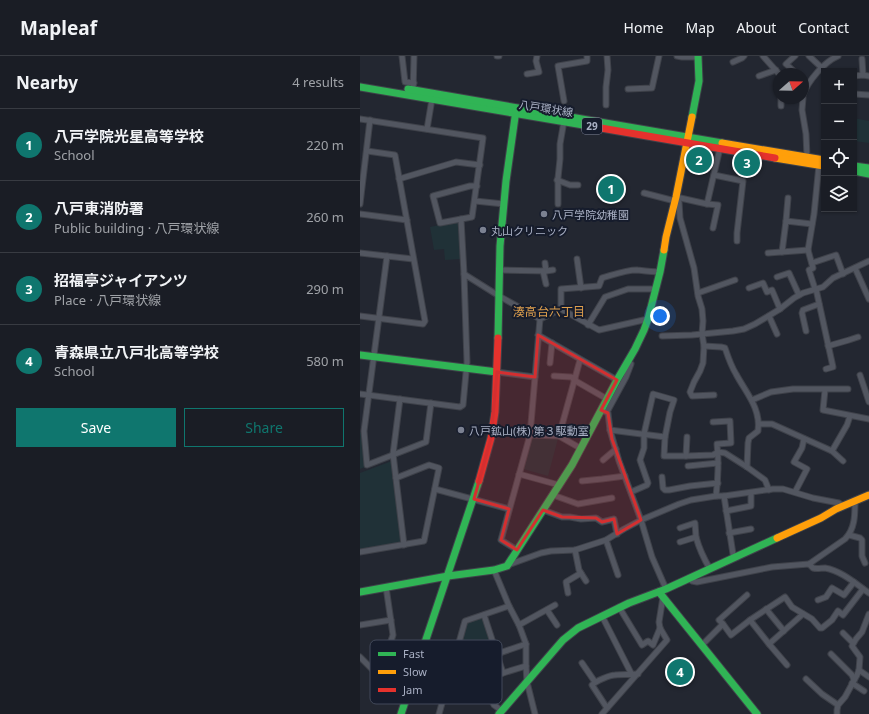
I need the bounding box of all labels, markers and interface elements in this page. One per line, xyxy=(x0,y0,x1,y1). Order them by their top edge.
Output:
text: Mapleaf xyxy=(20,15,97,41)
text: Home xyxy=(624,18,663,37)
text: Map xyxy=(685,18,715,37)
text: About xyxy=(737,18,776,37)
text: Contact xyxy=(798,18,849,37)
north arrow xyxy=(773,68,809,104)
map controls xyxy=(821,68,857,212)
button: + xyxy=(821,68,857,104)
text: Nearby xyxy=(16,71,78,94)
text: 4 results xyxy=(292,73,344,91)
street label: 八戸環状線 xyxy=(518,96,574,120)
button: − xyxy=(821,104,857,140)
road number: 29 xyxy=(582,118,602,134)
text: 八戸学院光星高等学校 xyxy=(54,126,204,146)
text: 1 xyxy=(25,136,33,154)
text: 220 m xyxy=(306,136,344,154)
button: locate xyxy=(821,140,857,176)
pin: 2 xyxy=(686,145,712,175)
text: School xyxy=(54,146,95,164)
pin: 3 xyxy=(734,148,760,178)
pin: 1 xyxy=(598,174,624,204)
button: layers xyxy=(821,176,857,212)
text: 八戸東消防署 xyxy=(54,198,144,218)
place label: 八戸学院幼稚園 xyxy=(552,207,629,222)
text: 2 xyxy=(25,208,33,226)
text: 260 m xyxy=(306,208,344,226)
marker: 八戸学院幼稚園 xyxy=(539,209,549,219)
text: Public building · 八戸環状線 xyxy=(54,219,220,237)
place label: 丸山クリニック xyxy=(491,223,568,238)
marker: 丸山クリニック xyxy=(478,225,488,235)
text: 招福亭ジャイアンツ xyxy=(54,270,188,290)
text: 3 xyxy=(25,280,33,298)
text: 290 m xyxy=(306,280,344,298)
text: Place · 八戸環状線 xyxy=(54,291,161,309)
district label: 湊高台六丁目 xyxy=(513,303,585,320)
your location xyxy=(650,306,670,326)
text: 青森県立八戸北高等学校 xyxy=(54,342,219,362)
text: 4 xyxy=(25,352,33,370)
text: 580 m xyxy=(306,352,344,370)
text: School xyxy=(54,362,95,380)
button: Save xyxy=(16,408,176,447)
button: Share xyxy=(184,408,344,447)
place label: 八戸鉱山(株) 第３駆動室 xyxy=(469,423,588,438)
marker: 八戸鉱山(株) 第３駆動室 xyxy=(456,425,466,435)
legend xyxy=(370,640,502,704)
text: Fast xyxy=(403,646,424,661)
pin: 4 xyxy=(667,657,693,687)
text: Slow xyxy=(403,664,427,679)
text: Jam xyxy=(402,682,422,697)

